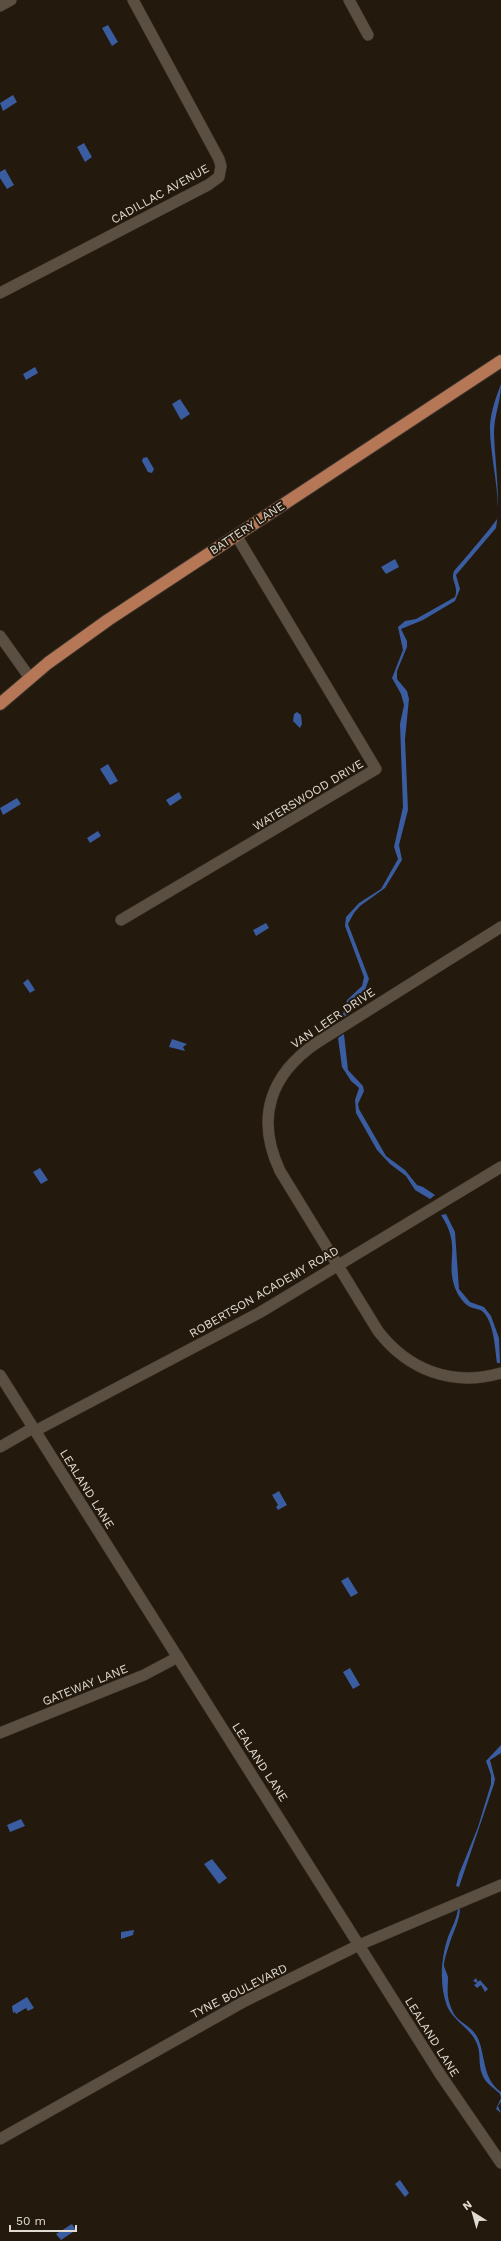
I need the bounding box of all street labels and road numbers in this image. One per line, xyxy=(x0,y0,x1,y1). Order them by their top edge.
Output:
street label: CADILLAC AVENUE xyxy=(109,161,212,227)
street label: BATTERY LANE xyxy=(207,498,287,557)
street label: WATERSWOOD DRIVE xyxy=(250,756,366,833)
street label: VAN LEER DRIVE xyxy=(288,985,378,1051)
street label: ROBERTSON ACADEMY ROAD xyxy=(187,1243,341,1341)
street label: LEALAND LANE xyxy=(57,1447,117,1532)
street label: GATEWAY LANE xyxy=(40,1661,130,1708)
street label: LEALAND LANE xyxy=(229,1720,291,1804)
street label: TYNE BOULEVARD xyxy=(189,1961,289,2021)
street label: LEALAND LANE xyxy=(402,1995,462,2080)

